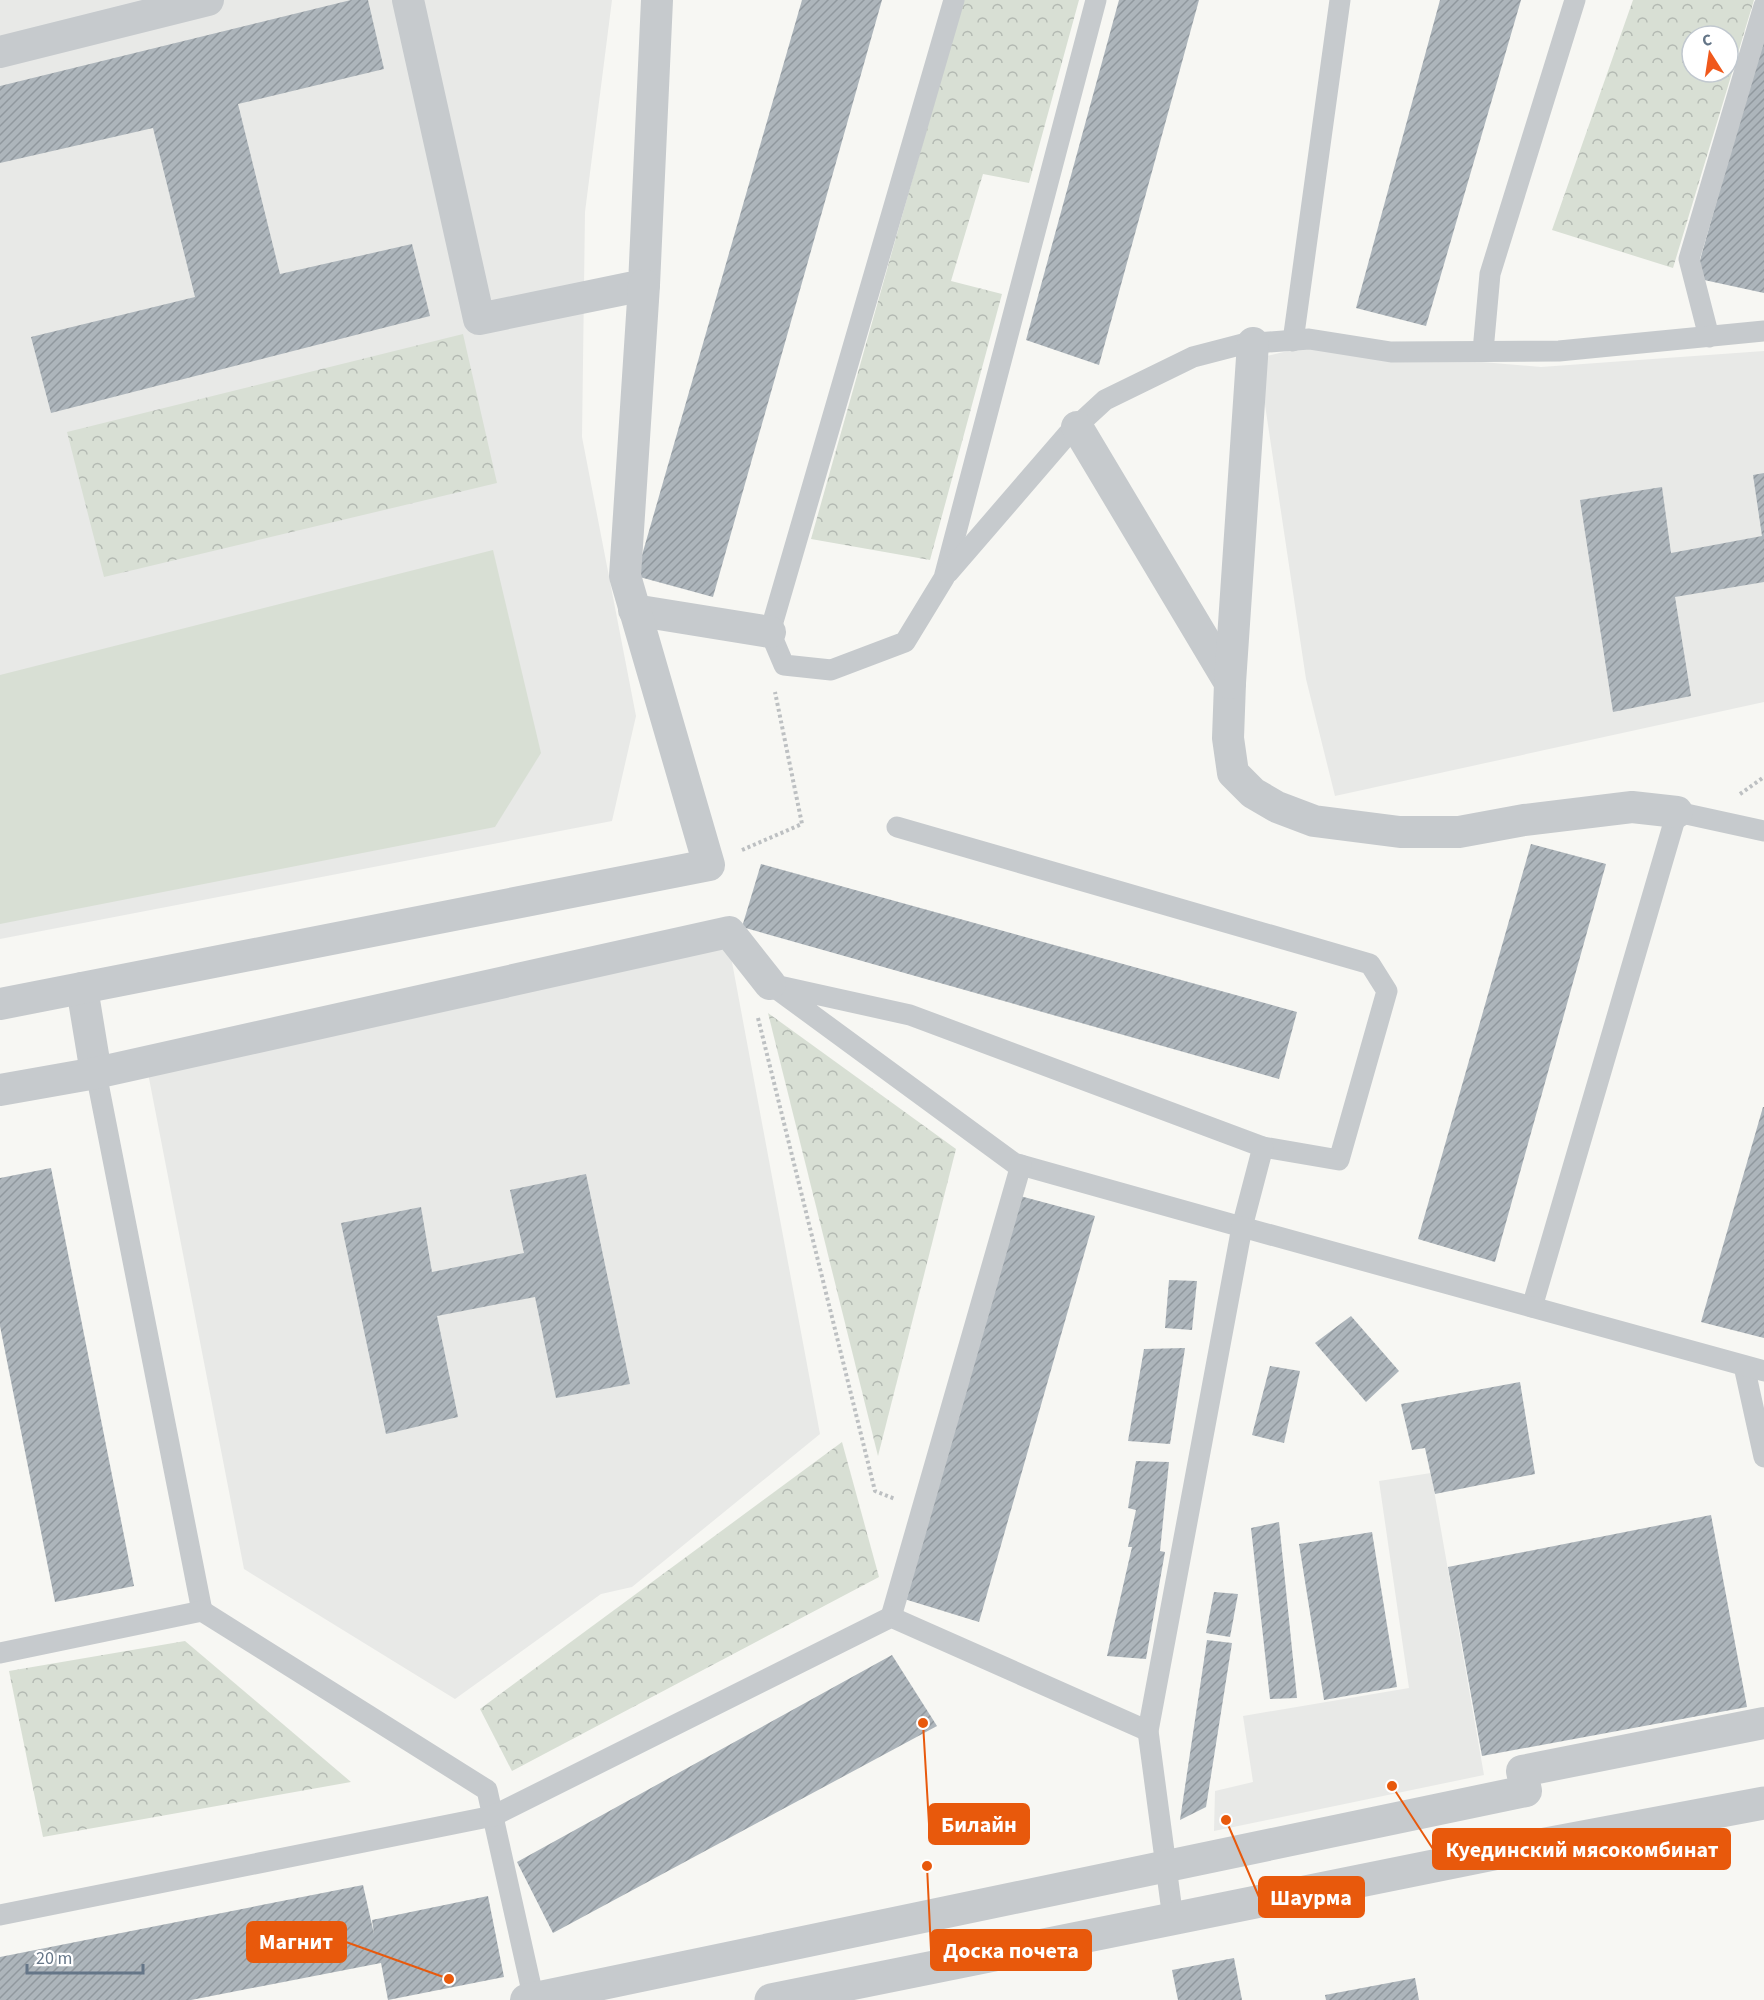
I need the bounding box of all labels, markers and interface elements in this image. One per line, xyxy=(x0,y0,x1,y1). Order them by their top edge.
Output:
north arrow xyxy=(1680,24,1740,84)
text: С xyxy=(1700,29,1714,52)
callout: Билайн xyxy=(929,1804,1029,1844)
text: Билайн xyxy=(941,1809,1017,1841)
callout: Куединский мясокомбинат xyxy=(1433,1829,1730,1869)
text: Куединский мясокомбинат xyxy=(1445,1834,1719,1866)
callout: Шаурма xyxy=(1259,1877,1364,1917)
text: Шаурма xyxy=(1270,1882,1352,1914)
callout: Магнит xyxy=(247,1922,346,1962)
text: Магнит xyxy=(259,1926,333,1958)
callout: Доска почета xyxy=(931,1930,1091,1970)
text: Доска почета xyxy=(943,1935,1079,1967)
scale bar xyxy=(27,1937,142,1975)
text: 20 m xyxy=(36,1946,72,1971)

